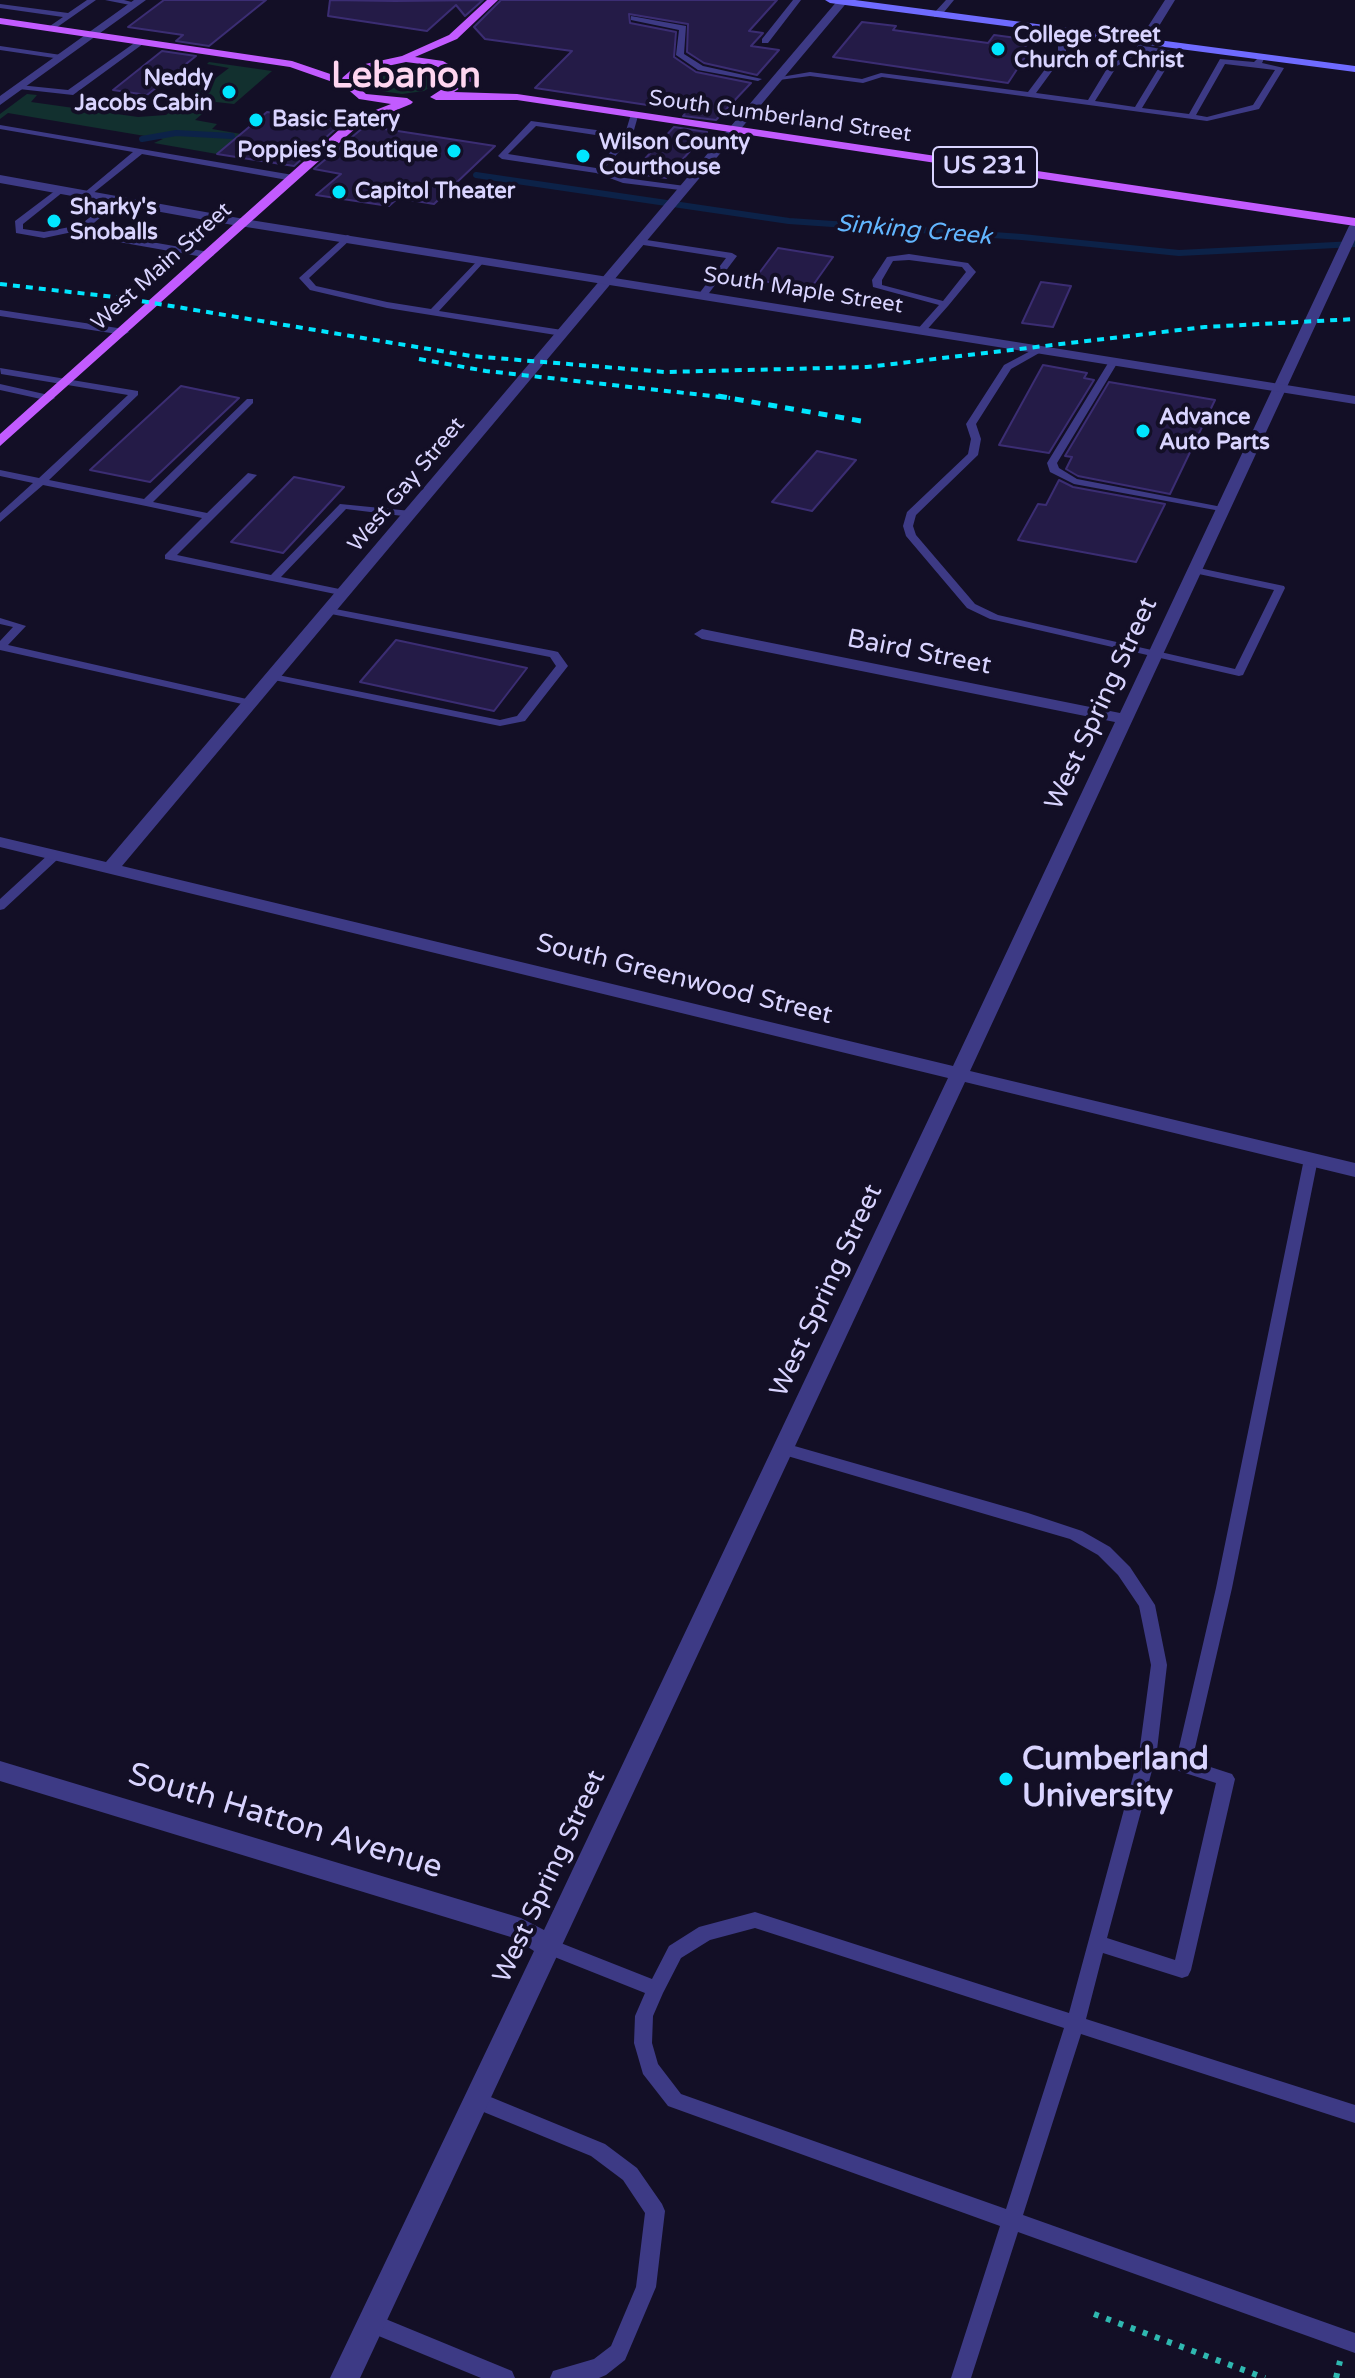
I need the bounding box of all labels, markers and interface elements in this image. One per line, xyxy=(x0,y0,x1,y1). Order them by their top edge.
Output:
place label: College Street Church of Christ xyxy=(1014,23,1184,74)
marker: College Street Church of Christ xyxy=(989,40,1007,58)
district label: Lebanon xyxy=(331,56,481,100)
place label: Neddy Jacobs Cabin xyxy=(75,66,213,118)
marker: Neddy Jacobs Cabin xyxy=(220,83,238,101)
street label: South Cumberland Street xyxy=(647,85,913,149)
place label: Basic Eatery xyxy=(272,107,400,133)
marker: Basic Eatery xyxy=(247,111,265,129)
place label: Wilson County Courthouse xyxy=(599,130,750,182)
place label: Poppies's Boutique xyxy=(237,138,438,164)
marker: Poppies's Boutique xyxy=(445,142,463,160)
marker: Wilson County Courthouse xyxy=(574,147,592,165)
road number: US 231 xyxy=(933,147,1037,187)
place label: Capitol Theater xyxy=(355,179,515,205)
marker: Capitol Theater xyxy=(330,183,348,201)
place label: Sharky's Snoballs xyxy=(70,195,158,246)
street label: West Main Street xyxy=(87,197,237,337)
water label: Sinking Creek xyxy=(835,210,993,252)
marker: Sharky's Snoballs xyxy=(45,212,63,230)
street label: South Maple Street xyxy=(701,262,905,320)
place label: Advance Auto Parts xyxy=(1159,405,1270,456)
street label: West Gay Street xyxy=(343,412,471,558)
marker: Advance Auto Parts xyxy=(1134,422,1152,440)
street label: West Spring Street xyxy=(1039,593,1165,815)
street label: Baird Street xyxy=(844,624,994,682)
street label: South Greenwood Street xyxy=(533,928,835,1032)
street label: West Spring Street xyxy=(764,1180,890,1402)
place label: Cumberland University xyxy=(1022,1742,1209,1817)
street label: South Hatton Avenue xyxy=(123,1756,447,1888)
street label: West Spring Street xyxy=(487,1766,613,1988)
marker: Cumberland University xyxy=(997,1770,1015,1788)

